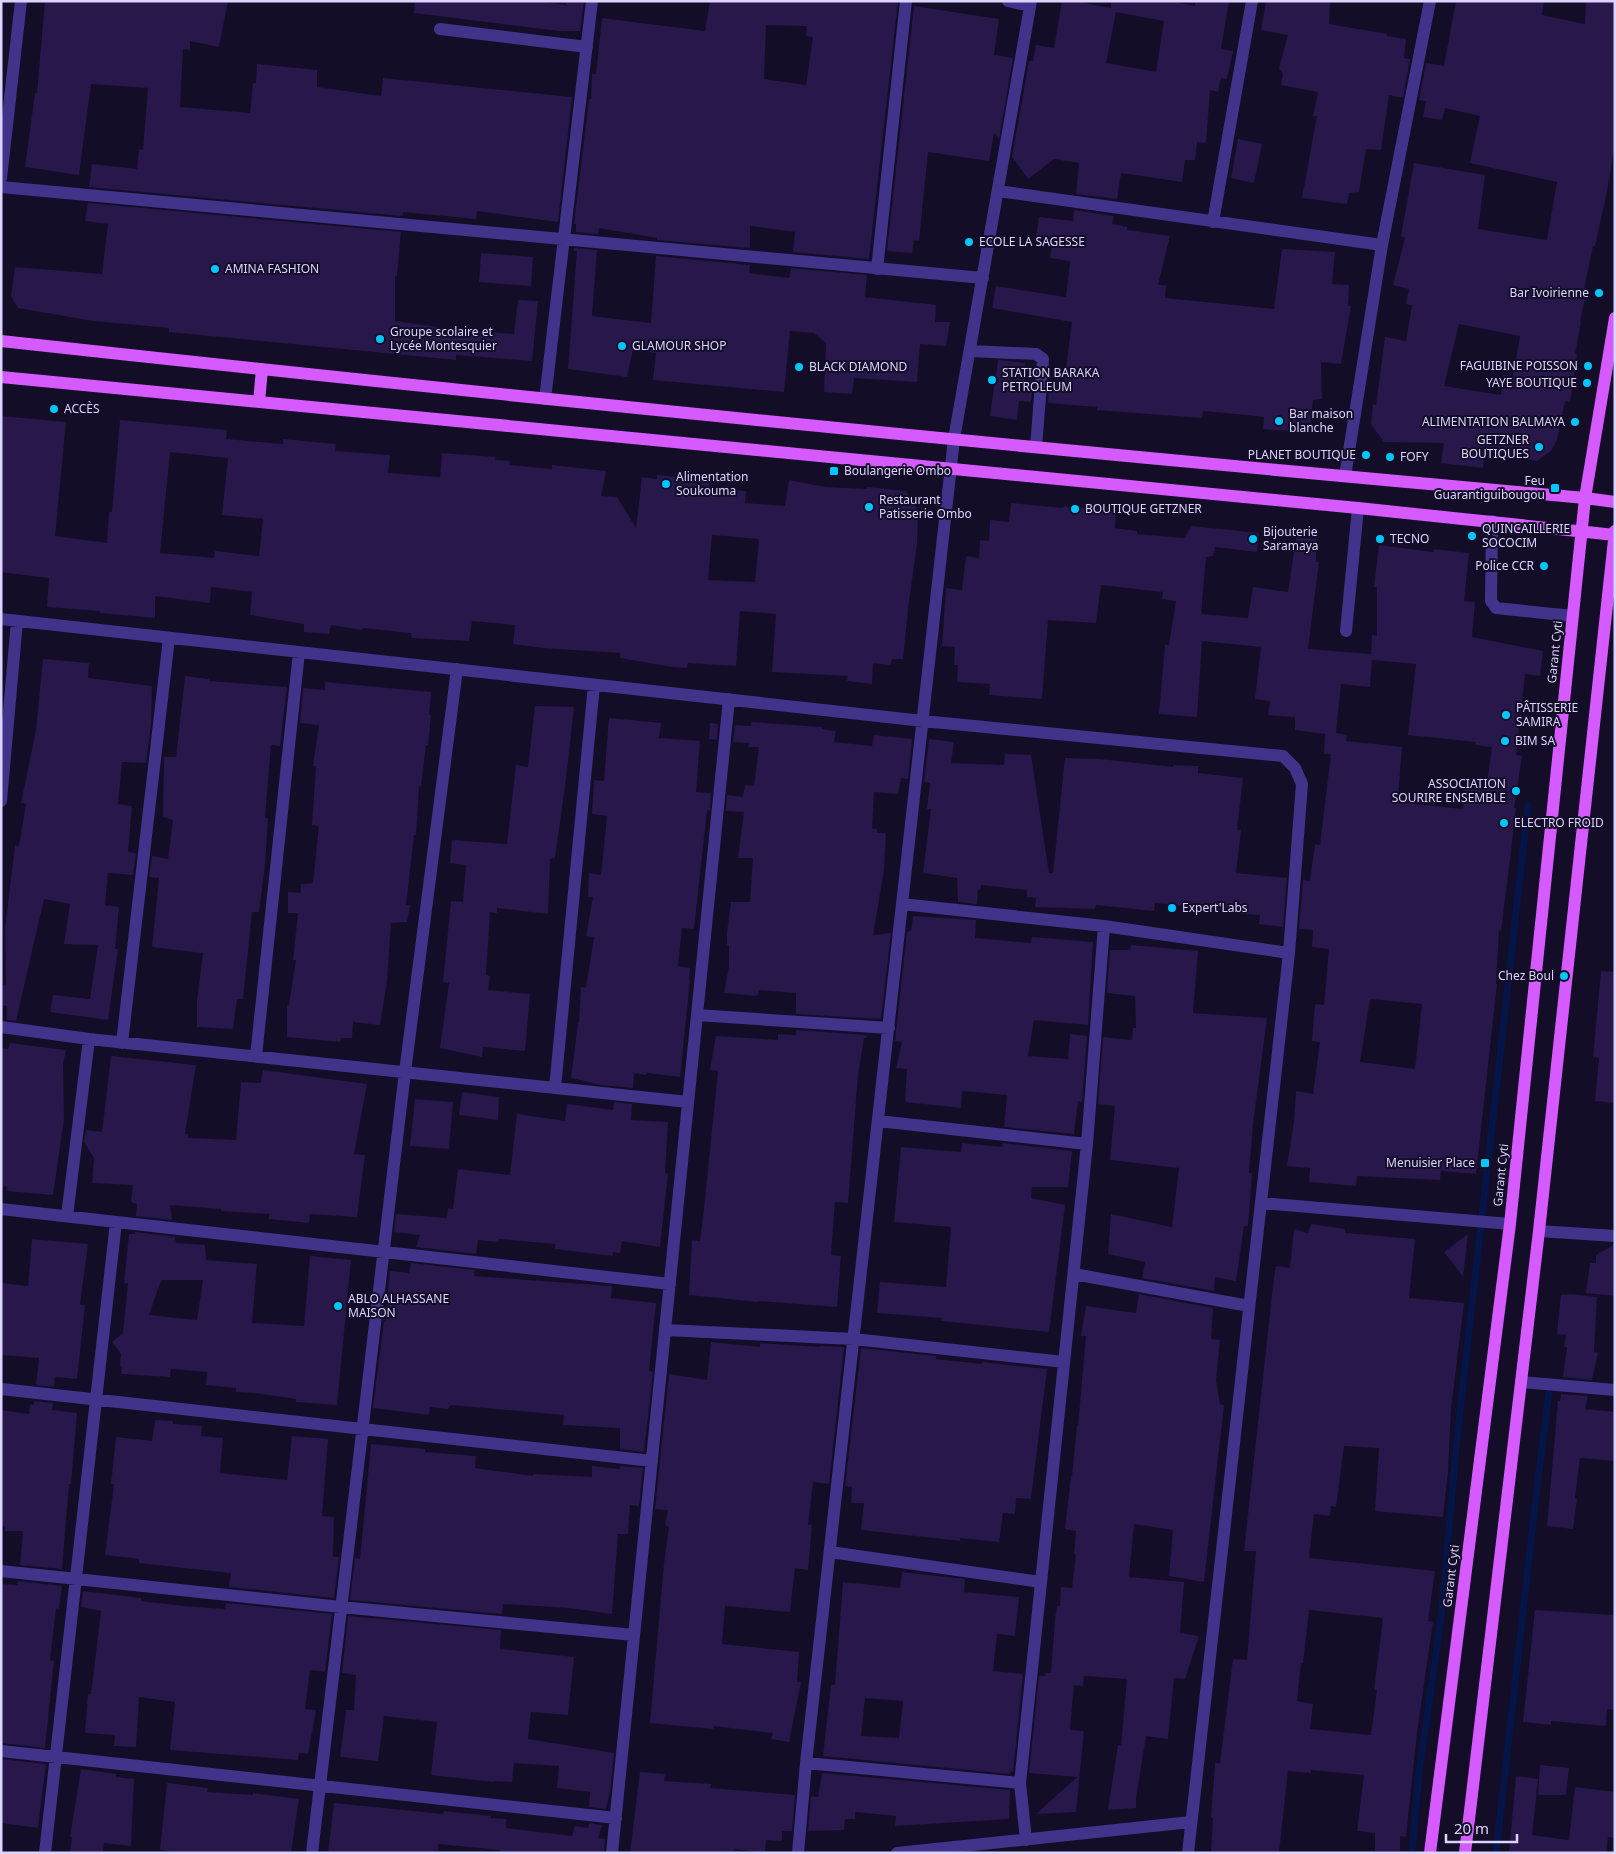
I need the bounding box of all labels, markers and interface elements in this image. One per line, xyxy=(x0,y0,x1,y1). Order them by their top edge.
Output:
place label: ECOLE LA SAGESSE xyxy=(979,233,1085,250)
marker: ECOLE LA SAGESSE xyxy=(963,236,975,248)
place label: AMINA FASHION xyxy=(225,260,319,277)
marker: AMINA FASHION xyxy=(209,263,221,275)
place label: Bar Ivoirienne xyxy=(1509,284,1589,301)
marker: Bar Ivoirienne xyxy=(1593,287,1605,299)
place label: Groupe scolaire et Lycée Montesquier xyxy=(390,323,497,354)
marker: Groupe scolaire et Lycée Montesquier xyxy=(374,333,386,345)
place label: GLAMOUR SHOP xyxy=(632,337,726,354)
marker: GLAMOUR SHOP xyxy=(616,340,628,352)
place label: FAGUIBINE POISSON xyxy=(1460,357,1578,374)
place label: BLACK DIAMOND xyxy=(809,358,908,375)
marker: FAGUIBINE POISSON xyxy=(1582,360,1594,372)
marker: BLACK DIAMOND xyxy=(793,361,805,373)
place label: STATION BARAKA PETROLEUM xyxy=(1002,364,1100,395)
marker: STATION BARAKA PETROLEUM xyxy=(986,374,998,386)
place label: YAYE BOUTIQUE xyxy=(1486,374,1577,391)
marker: YAYE BOUTIQUE xyxy=(1581,377,1593,389)
place label: ACCÈS xyxy=(64,400,100,417)
marker: ACCÈS xyxy=(48,403,60,415)
place label: Bar maison blanche xyxy=(1289,405,1353,436)
place label: ALIMENTATION BALMAYA xyxy=(1422,413,1565,430)
marker: Bar maison blanche xyxy=(1273,415,1285,427)
marker: ALIMENTATION BALMAYA xyxy=(1569,416,1581,428)
place label: GETZNER BOUTIQUES xyxy=(1461,431,1530,462)
marker: GETZNER BOUTIQUES xyxy=(1533,441,1545,453)
place label: PLANET BOUTIQUE xyxy=(1248,446,1356,463)
place label: FOFY xyxy=(1400,448,1429,465)
marker: PLANET BOUTIQUE xyxy=(1360,449,1372,461)
marker: FOFY xyxy=(1384,451,1396,463)
place label: Boulangerie Ombo xyxy=(844,462,951,479)
marker: Boulangerie Ombo xyxy=(828,465,840,477)
place label: Alimentation Soukouma xyxy=(676,468,748,499)
place label: Feu Guarantiguibougou xyxy=(1434,472,1545,503)
marker: Alimentation Soukouma xyxy=(660,478,672,490)
marker: Feu Guarantiguibougou xyxy=(1549,482,1561,494)
place label: Restaurant Patisserie Ombo xyxy=(879,491,972,522)
place label: BOUTIQUE GETZNER xyxy=(1085,500,1202,517)
marker: Restaurant Patisserie Ombo xyxy=(863,501,875,513)
marker: BOUTIQUE GETZNER xyxy=(1069,503,1081,515)
place label: QUINCAILLERIE SOCOCIM xyxy=(1482,520,1570,551)
place label: Bijouterie Saramaya xyxy=(1263,523,1319,554)
place label: TECNO xyxy=(1390,530,1429,547)
marker: QUINCAILLERIE SOCOCIM xyxy=(1466,530,1478,542)
marker: Bijouterie Saramaya xyxy=(1247,533,1259,545)
marker: TECNO xyxy=(1374,533,1386,545)
place label: Police CCR xyxy=(1475,557,1535,574)
marker: Police CCR xyxy=(1538,560,1550,572)
street label: Garant Cyti xyxy=(1543,620,1566,684)
place label: PÂTISSERIE SAMIRA xyxy=(1516,699,1578,730)
marker: PÂTISSERIE SAMIRA xyxy=(1500,709,1512,721)
place label: BIM SA xyxy=(1515,732,1555,749)
marker: BIM SA xyxy=(1499,735,1511,747)
place label: ASSOCIATION SOURIRE ENSEMBLE xyxy=(1392,775,1506,806)
marker: ASSOCIATION SOURIRE ENSEMBLE xyxy=(1510,785,1522,797)
place label: ELECTRO FROID xyxy=(1514,814,1604,831)
marker: ELECTRO FROID xyxy=(1498,817,1510,829)
place label: Expert'Labs xyxy=(1182,899,1248,916)
marker: Expert'Labs xyxy=(1166,902,1178,914)
place label: Chez Boul xyxy=(1498,967,1554,984)
marker: Chez Boul xyxy=(1558,970,1570,982)
street label: Garant Cyti xyxy=(1489,1143,1512,1207)
place label: Menuisier Place xyxy=(1386,1154,1475,1171)
marker: Menuisier Place xyxy=(1479,1157,1491,1169)
place label: ABLO ALHASSANE MAISON xyxy=(348,1290,449,1321)
marker: ABLO ALHASSANE MAISON xyxy=(332,1300,344,1312)
street label: Garant Cyti xyxy=(1438,1544,1463,1608)
scale bar xyxy=(1446,1812,1517,1844)
text: 20 m xyxy=(1454,1818,1489,1838)

